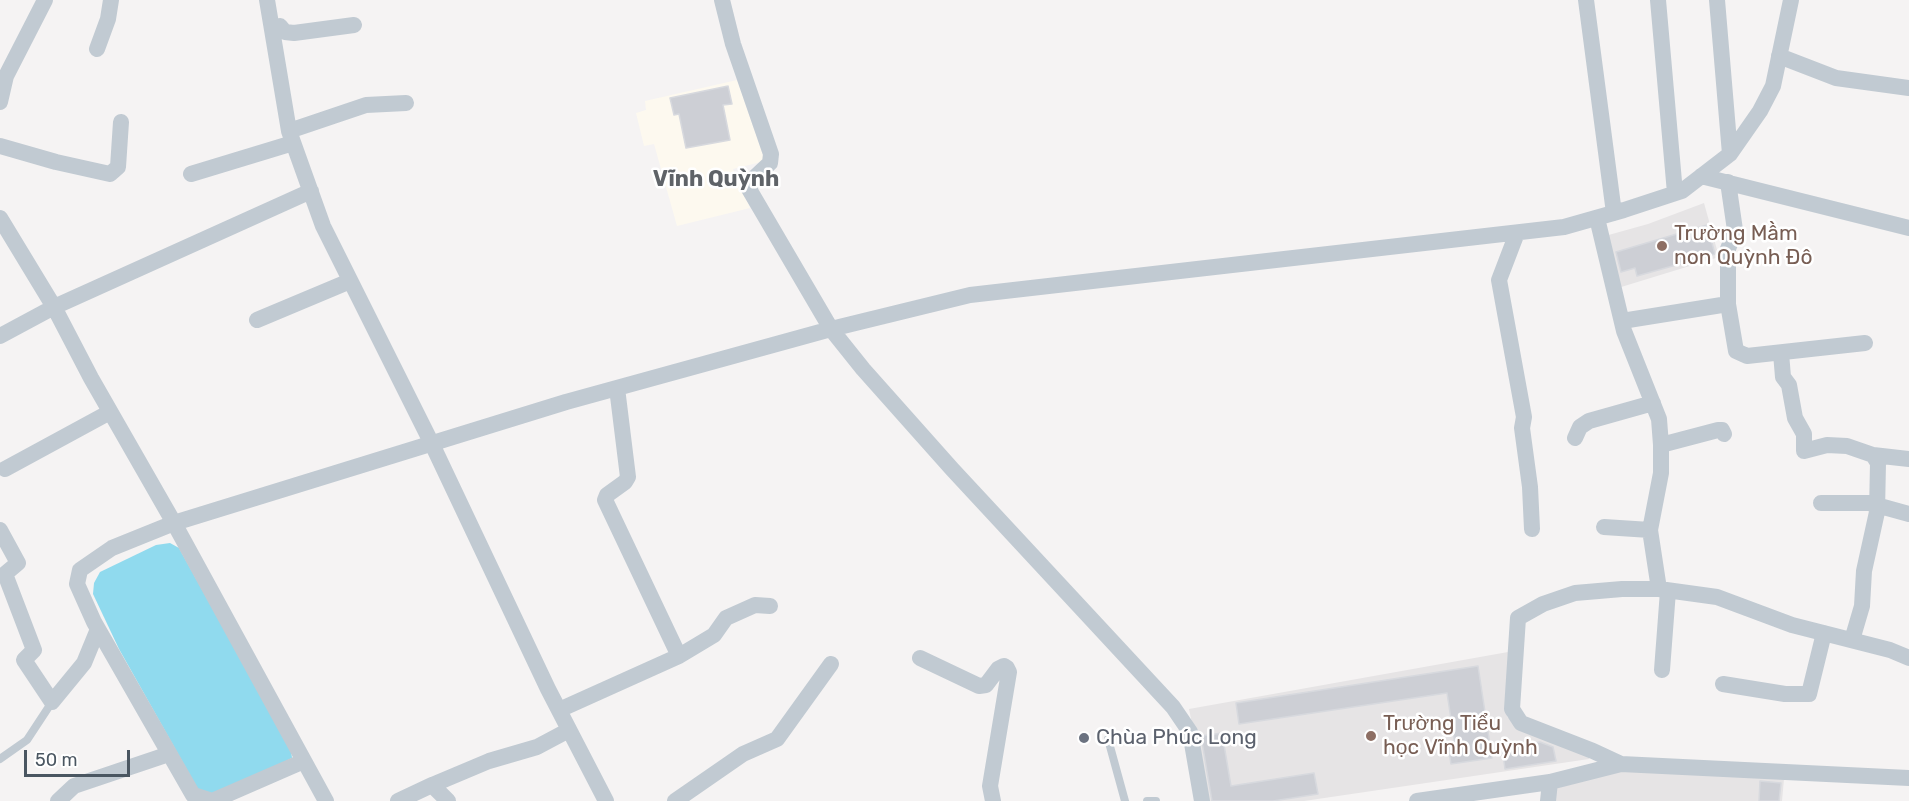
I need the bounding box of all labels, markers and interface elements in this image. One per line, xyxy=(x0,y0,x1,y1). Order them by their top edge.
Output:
district label: Vĩnh Quỳnh xyxy=(653,167,779,193)
place label: Trường Mầm non Quỳnh Đô xyxy=(1674,221,1812,271)
marker: Trường Mầm non Quỳnh Đô xyxy=(1655,239,1669,253)
place label: Trường Tiểu học Vĩnh Quỳnh xyxy=(1383,711,1538,761)
place label: Chùa Phúc Long xyxy=(1096,725,1257,751)
marker: Trường Tiểu học Vĩnh Quỳnh xyxy=(1364,729,1378,743)
marker: Chùa Phúc Long xyxy=(1077,731,1091,745)
scale bar xyxy=(27,738,134,776)
text: 50 m xyxy=(35,749,78,771)

